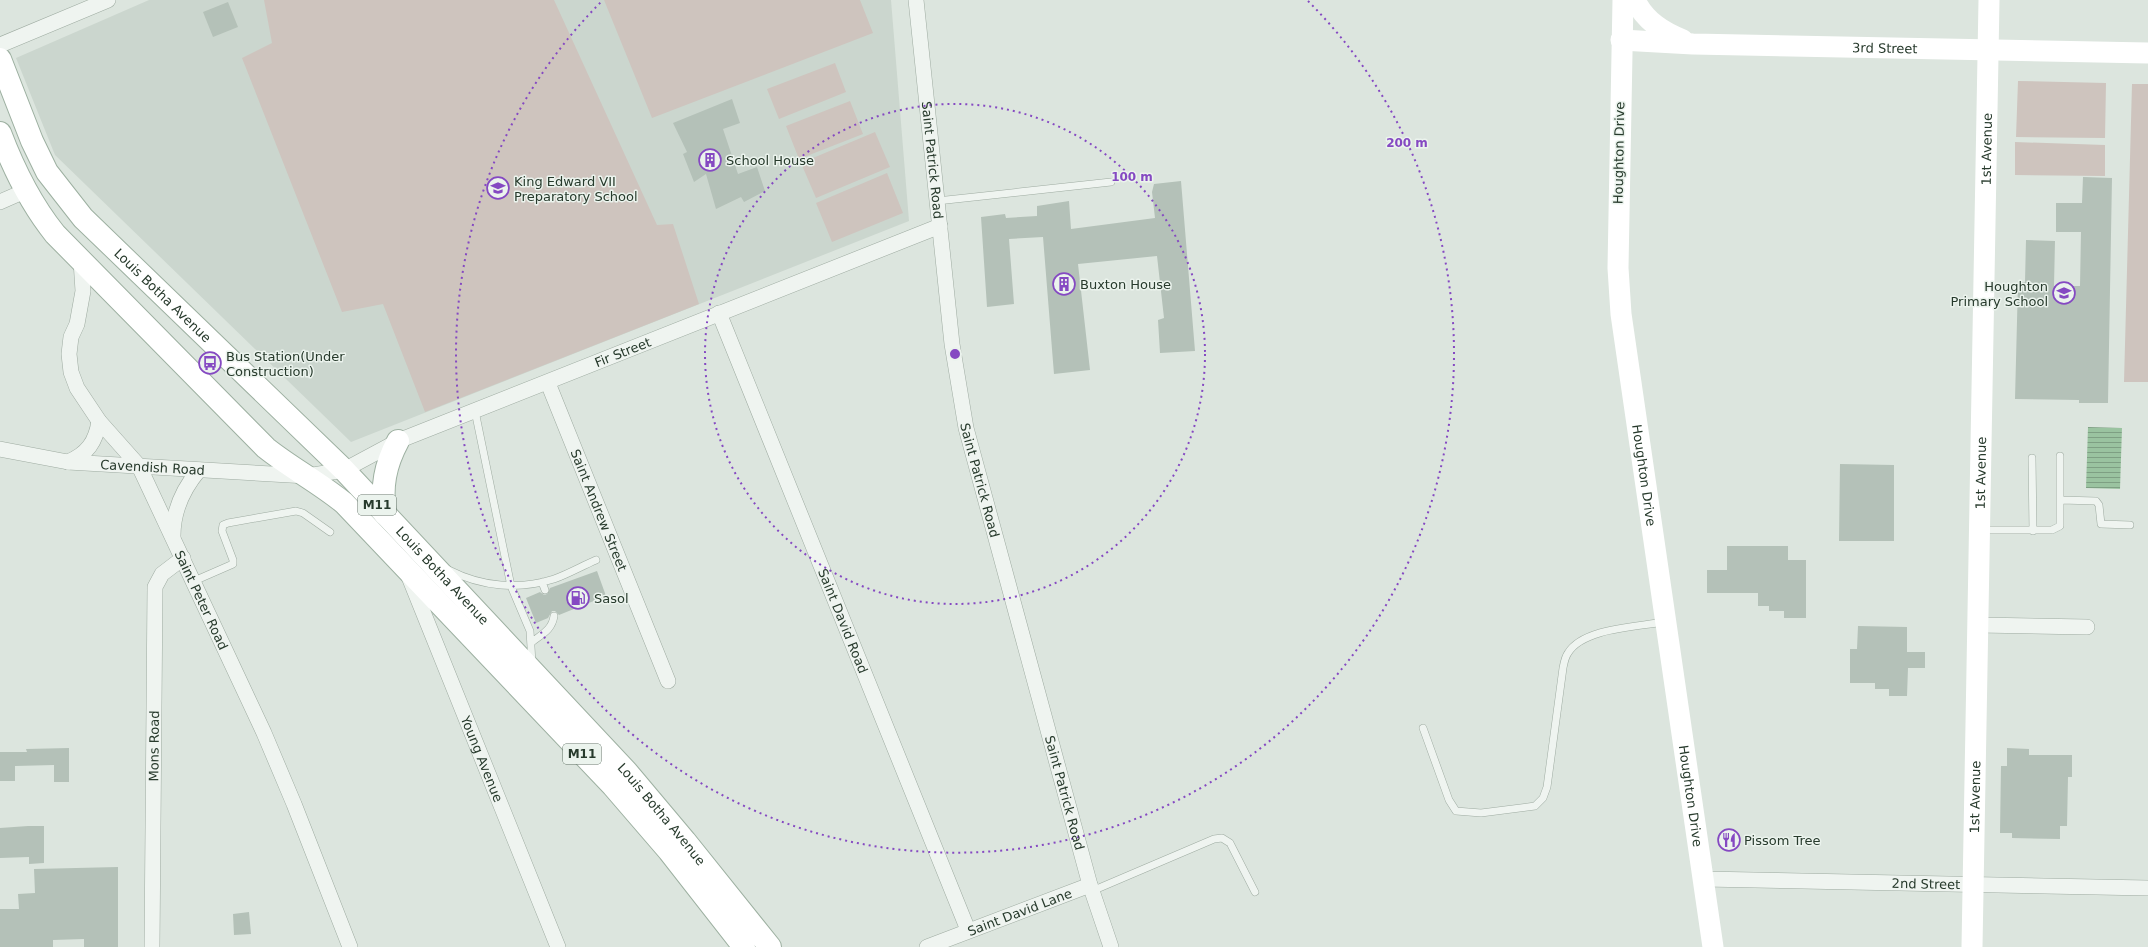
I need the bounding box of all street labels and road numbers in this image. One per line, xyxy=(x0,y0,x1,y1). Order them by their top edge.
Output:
street label: 3rd Street xyxy=(1852,40,1918,56)
street label: Saint Patrick Road xyxy=(919,101,946,220)
street label: Houghton Drive xyxy=(1611,102,1627,204)
street label: 1st Avenue xyxy=(1978,113,1994,186)
street label: Louis Botha Avenue xyxy=(112,245,214,345)
street label: Fir Street xyxy=(592,334,653,370)
street label: Saint Patrick Road xyxy=(958,422,1003,539)
street label: Houghton Drive xyxy=(1630,423,1659,527)
street label: 1st Avenue xyxy=(1972,437,1989,510)
street label: Saint Andrew Street xyxy=(568,447,630,573)
street label: Cavendish Road xyxy=(100,456,205,478)
road number: M11 xyxy=(358,495,396,515)
street label: Louis Botha Avenue xyxy=(393,523,492,627)
street label: Saint Peter Road xyxy=(172,548,231,652)
street label: Saint David Road xyxy=(815,566,871,675)
street label: Mons Road xyxy=(146,710,161,782)
street label: Young Avenue xyxy=(458,713,506,804)
street label: Saint Patrick Road xyxy=(1042,734,1088,852)
road number: M11 xyxy=(563,744,601,764)
street label: Houghton Drive xyxy=(1676,744,1706,848)
street label: Louis Botha Avenue xyxy=(615,760,709,868)
street label: 1st Avenue xyxy=(1967,761,1983,833)
street label: 2nd Street xyxy=(1892,875,1960,892)
street label: Saint David Lane xyxy=(965,885,1074,938)

